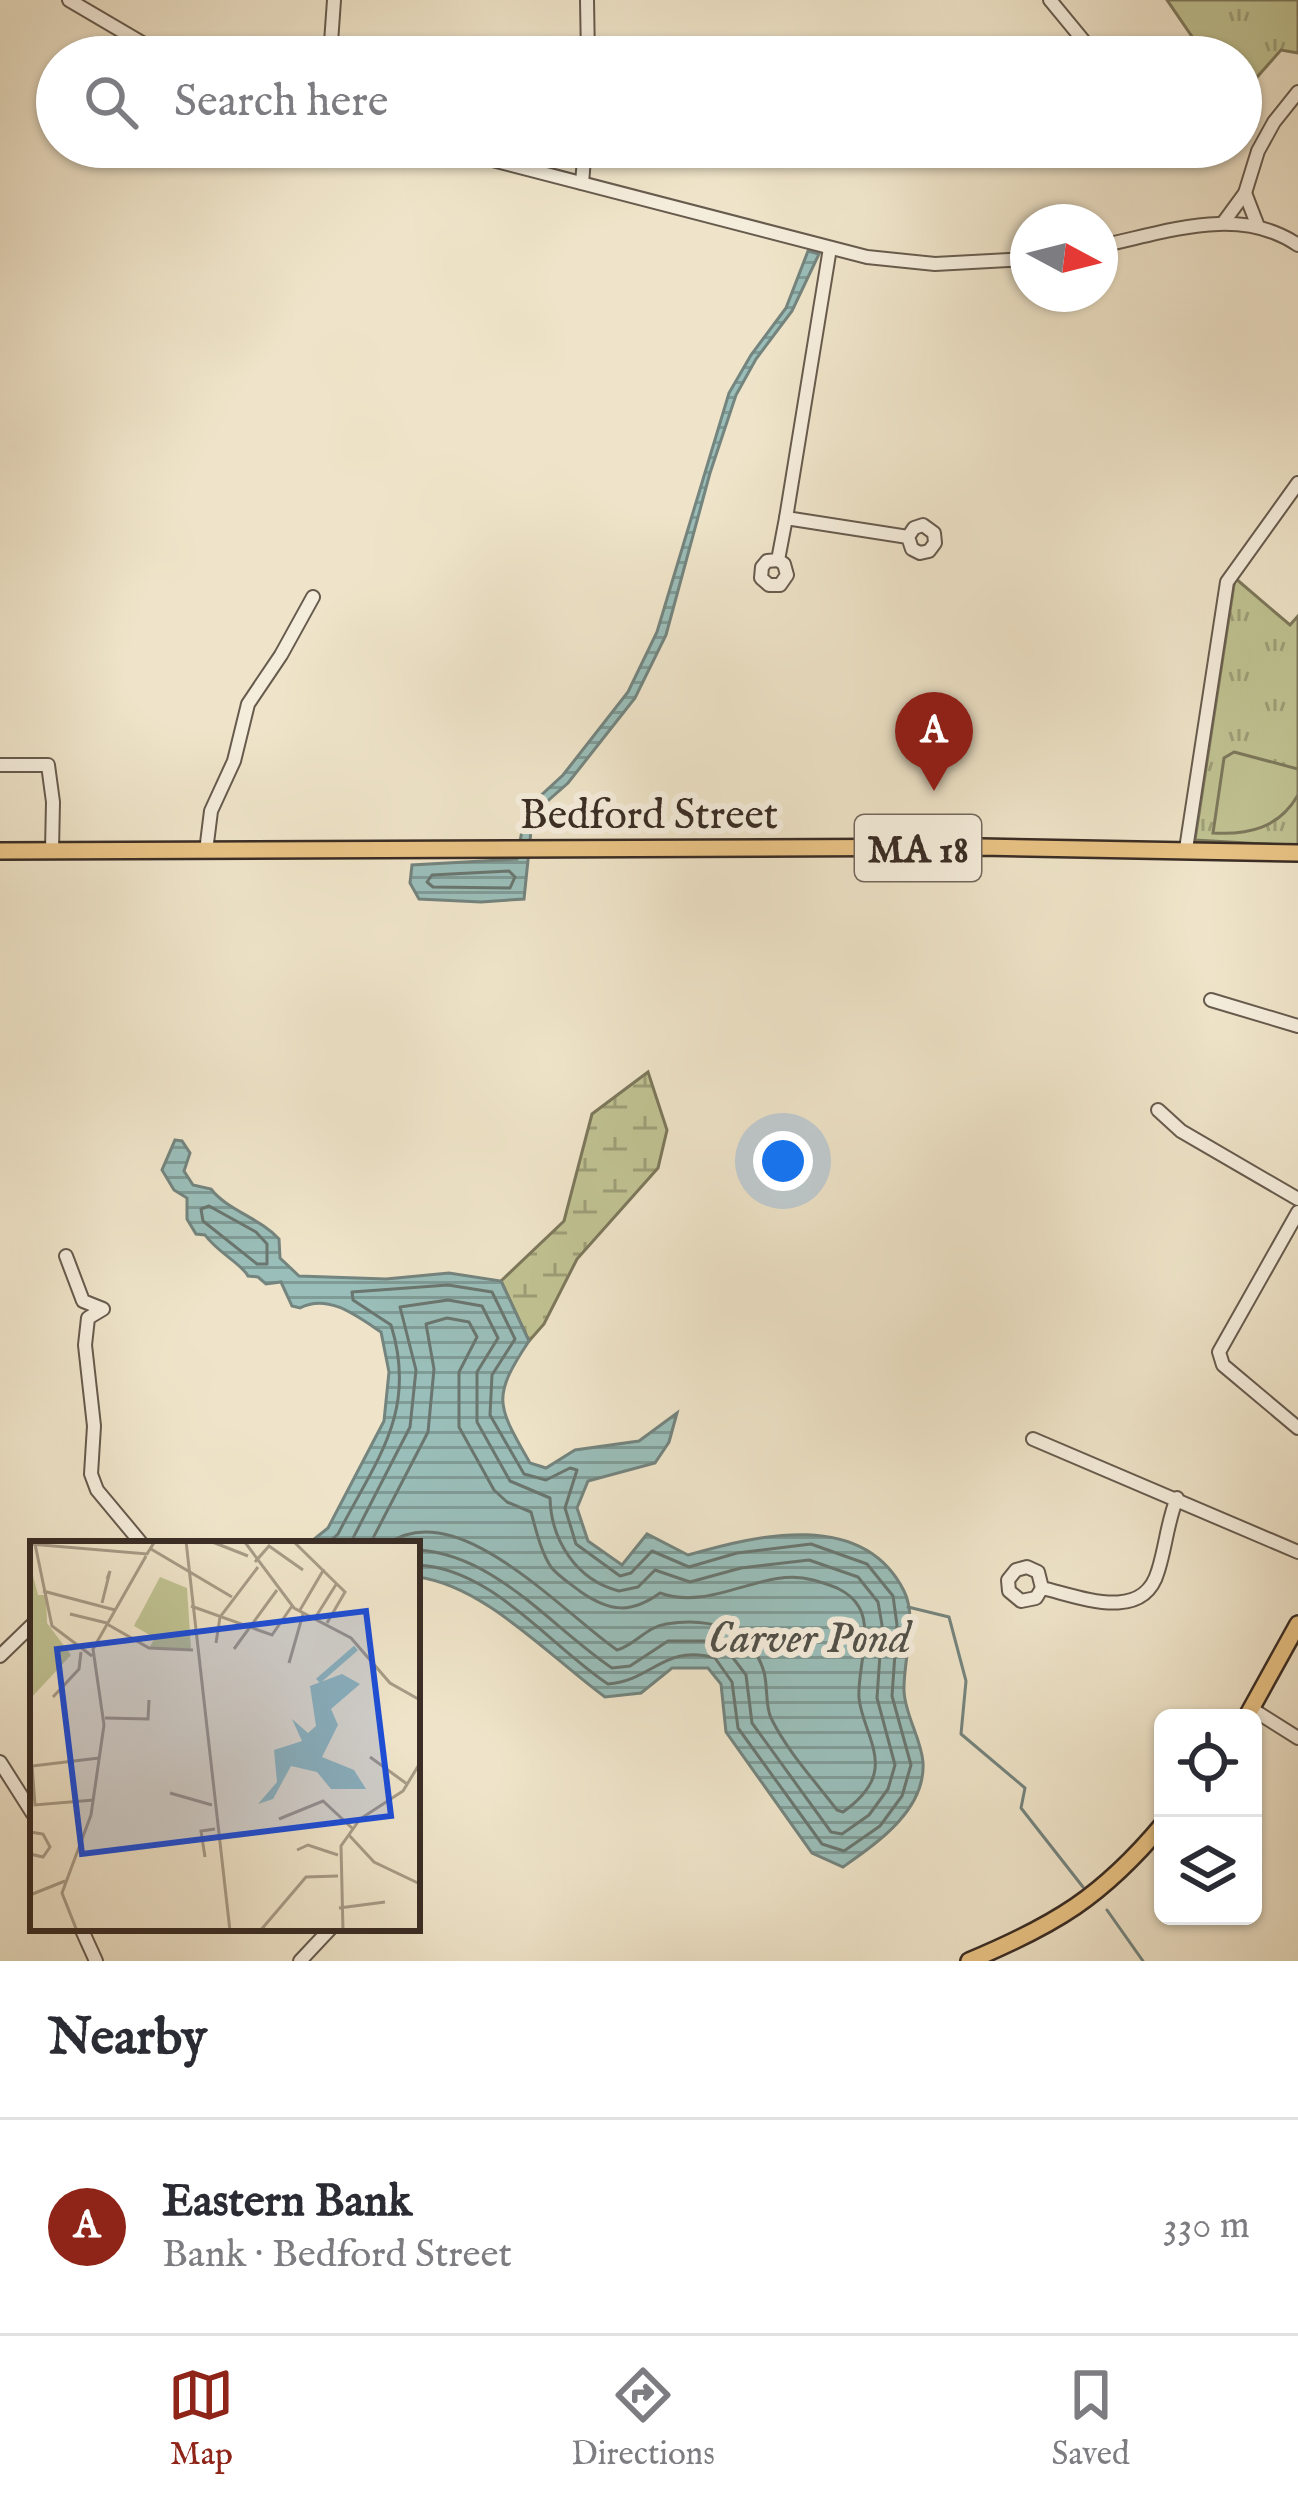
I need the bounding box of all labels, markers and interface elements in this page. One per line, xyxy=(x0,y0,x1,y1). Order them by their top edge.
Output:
search box xyxy=(36,36,1262,168)
icon: search xyxy=(78,69,144,135)
text: Search here xyxy=(174,74,388,131)
north arrow xyxy=(1010,204,1118,312)
pin: A xyxy=(895,692,973,791)
street label: Bedford Street xyxy=(520,790,778,843)
road number: MA 18 xyxy=(855,815,981,881)
your location xyxy=(753,1131,813,1191)
inset map xyxy=(30,1541,420,1931)
water label: Carver Pond xyxy=(708,1611,913,1668)
map controls xyxy=(1154,1709,1262,1925)
button: locate xyxy=(1154,1709,1262,1817)
button: layers xyxy=(1154,1817,1262,1925)
text: Nearby xyxy=(48,2007,207,2072)
text: Eastern Bank xyxy=(162,2174,412,2231)
text: A xyxy=(74,2202,100,2251)
text: 330 m xyxy=(1163,2202,1250,2251)
text: Bank · Bedford Street xyxy=(162,2231,512,2280)
tab: Map xyxy=(168,2362,234,2476)
tab: Directions xyxy=(571,2362,715,2476)
tab: Saved xyxy=(1052,2362,1130,2476)

